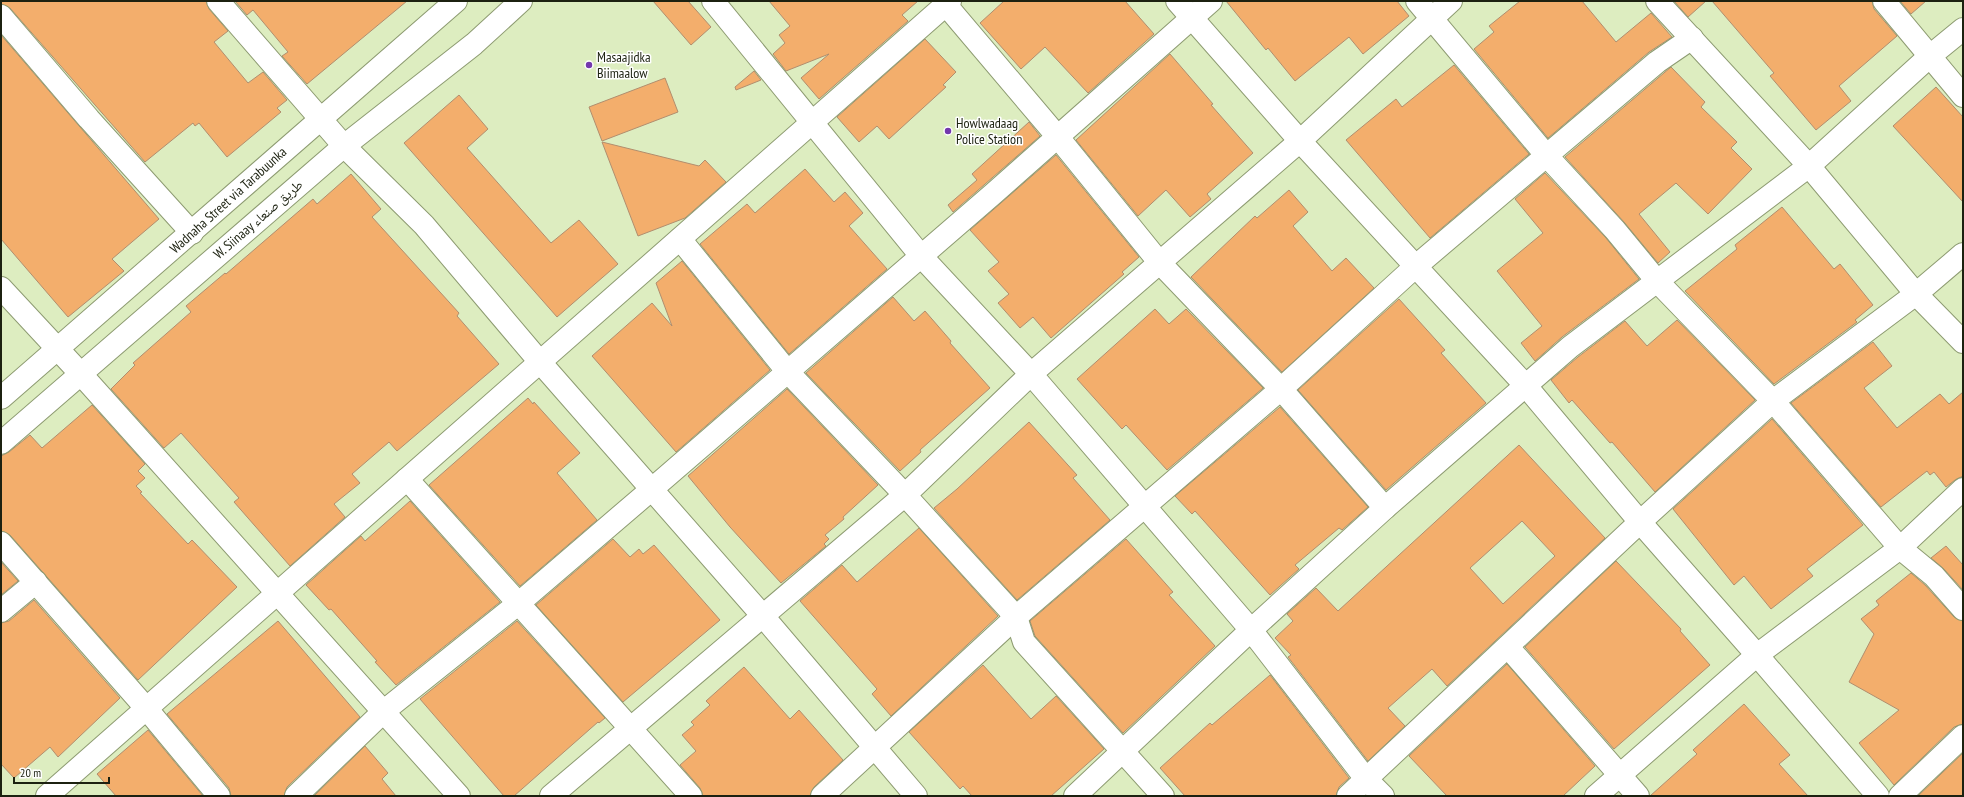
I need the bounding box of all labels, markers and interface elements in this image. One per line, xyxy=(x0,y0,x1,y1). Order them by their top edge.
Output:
place label: Masaajidka Biimaalow xyxy=(597,48,651,82)
marker: Masaajidka Biimaalow xyxy=(584,60,594,70)
place label: Howlwadaag Police Station xyxy=(956,114,1022,148)
marker: Howlwadaag Police Station xyxy=(943,126,953,136)
street label: Wadnaha Street via Tarabuunka xyxy=(166,143,290,257)
street label: W. Siinaay طريق صنعاء xyxy=(210,175,307,263)
scale bar xyxy=(14,759,109,785)
text: 20 m xyxy=(20,765,41,780)

